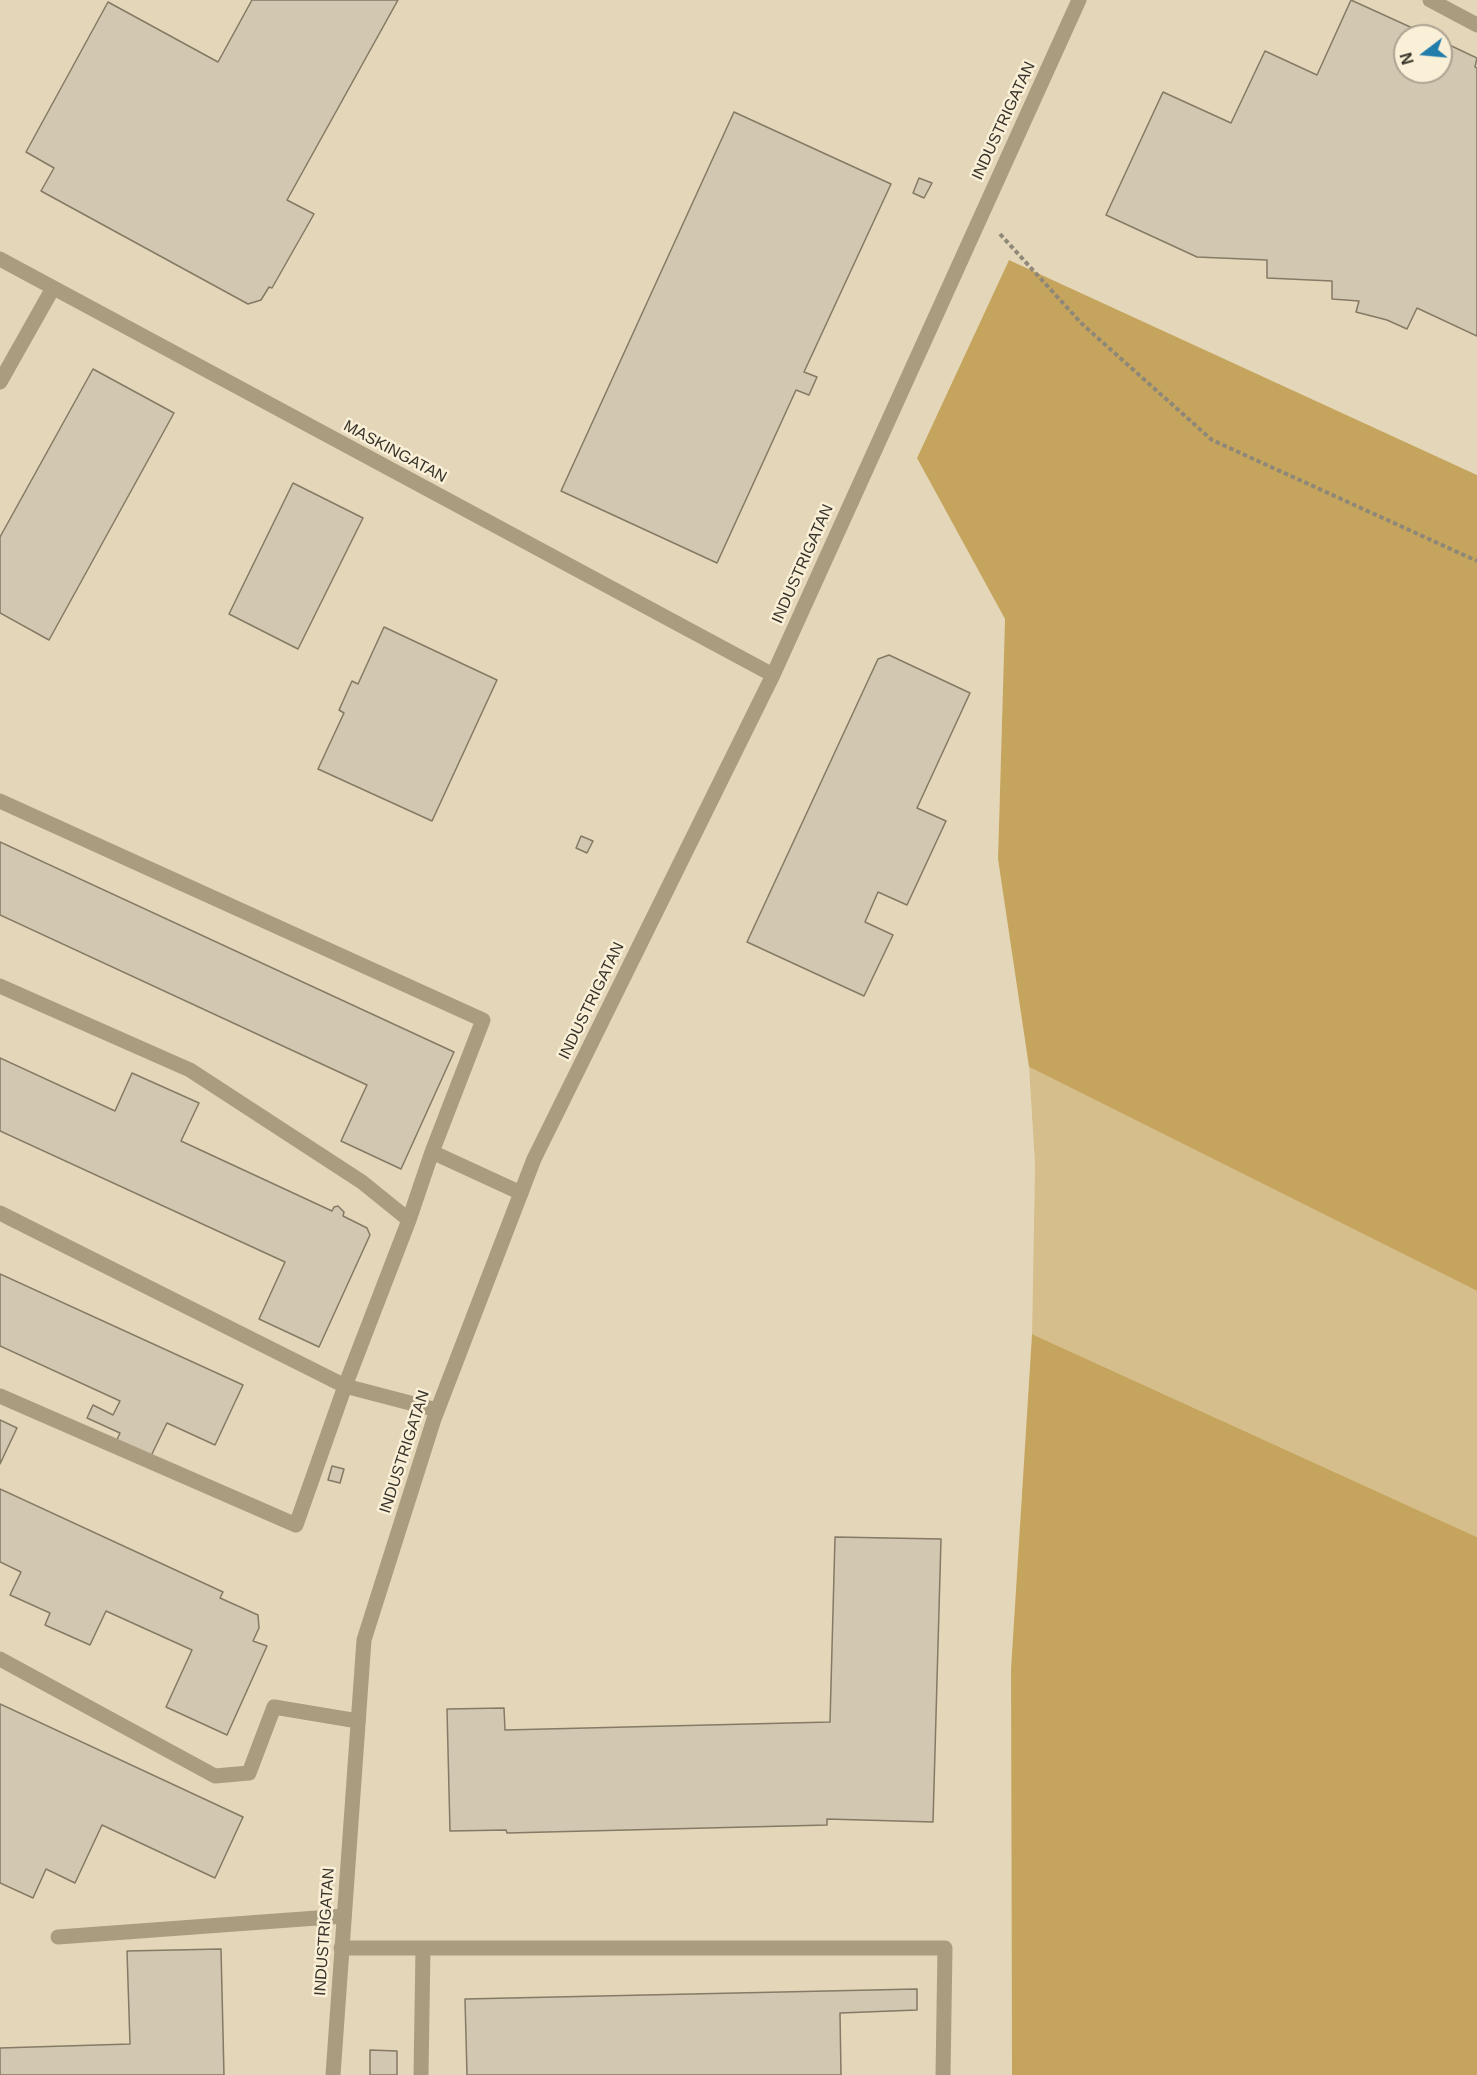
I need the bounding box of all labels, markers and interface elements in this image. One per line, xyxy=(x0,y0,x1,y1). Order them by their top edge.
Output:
north arrow xyxy=(1393,24,1453,84)
text: N xyxy=(1397,51,1417,66)
street label: INDUSTRIGATAN xyxy=(968,59,1040,183)
street label: MASKINGATAN xyxy=(340,417,450,487)
street label: INDUSTRIGATAN xyxy=(768,501,838,627)
street label: INDUSTRIGATAN xyxy=(555,939,629,1063)
street label: INDUSTRIGATAN xyxy=(376,1388,434,1516)
street label: INDUSTRIGATAN xyxy=(311,1867,339,1997)

